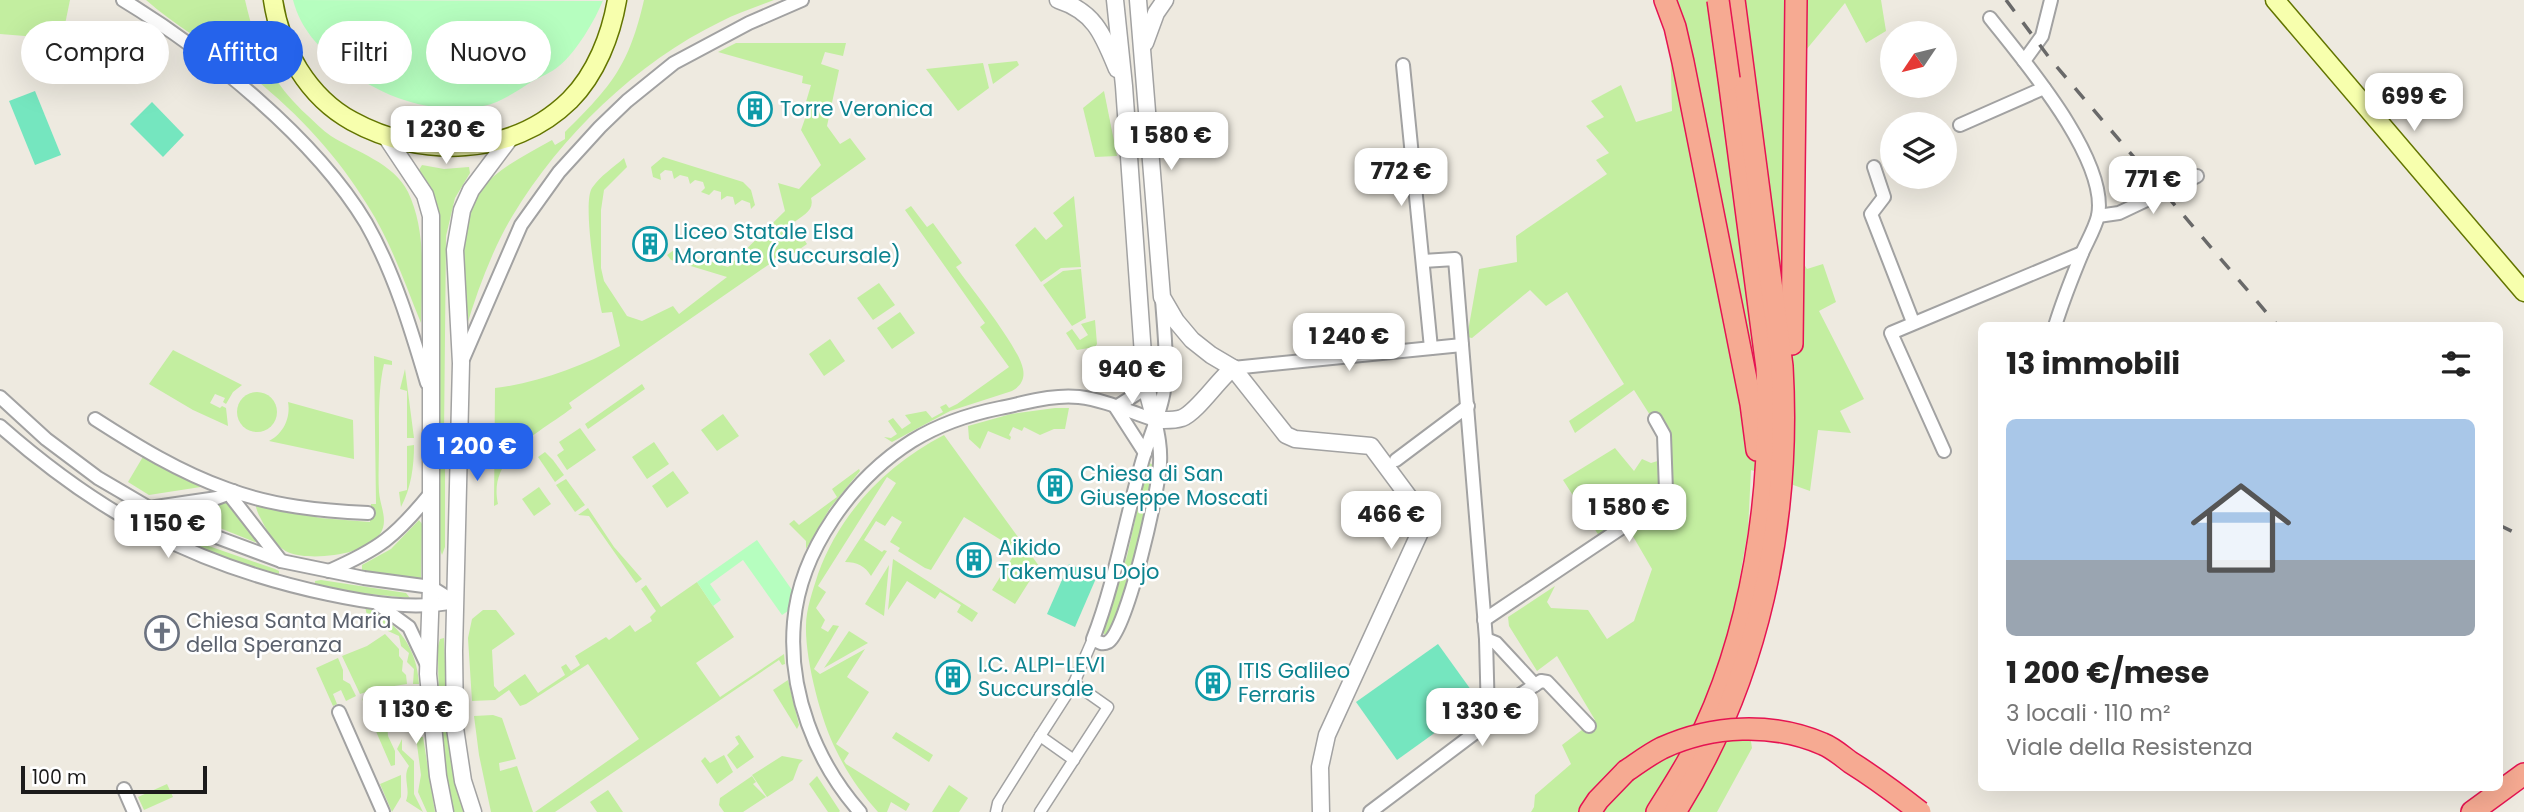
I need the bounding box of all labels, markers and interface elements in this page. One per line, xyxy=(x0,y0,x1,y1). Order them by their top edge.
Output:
chip: Compra xyxy=(21,21,169,84)
chip: Affitta xyxy=(183,21,303,84)
chip: Filtri xyxy=(317,21,412,84)
chip: Nuovo xyxy=(426,21,551,84)
north arrow xyxy=(1880,21,1956,98)
map controls xyxy=(1880,21,1957,189)
pin: 699 € xyxy=(2365,74,2463,133)
text: 699 € xyxy=(2381,80,2447,112)
building icon: Torre Veronica xyxy=(736,90,774,128)
place label: Torre Veronica xyxy=(780,94,933,123)
pin: 1 230 € xyxy=(381,106,511,166)
button: layers xyxy=(1880,112,1957,189)
text: 1 230 € xyxy=(407,113,485,145)
pin: 1 580 € xyxy=(1106,113,1236,172)
text: 1 580 € xyxy=(1130,119,1212,151)
pin: 772 € xyxy=(1352,148,1450,208)
text: 772 € xyxy=(1371,155,1431,187)
pin: 771 € xyxy=(2104,156,2202,216)
text: 771 € xyxy=(2125,163,2181,195)
place label: Liceo Statale Elsa Morante (succursale) xyxy=(674,217,901,270)
building icon: Liceo Statale Elsa Morante (succursale) xyxy=(631,225,669,263)
pin: 1 240 € xyxy=(1284,314,1414,373)
text: 1 240 € xyxy=(1309,320,1389,352)
text: 13 immobili xyxy=(2006,342,2180,385)
icon: filters xyxy=(2437,345,2475,383)
pin: 940 € xyxy=(1083,346,1181,406)
text: 940 € xyxy=(1098,353,1166,385)
pin: 1 200 € xyxy=(412,424,542,483)
text: 1 200 € xyxy=(437,430,517,462)
place label: Chiesa di San Giuseppe Moscati xyxy=(1080,459,1268,512)
icon: home xyxy=(2178,465,2304,591)
building icon: Chiesa di San Giuseppe Moscati xyxy=(1036,467,1074,505)
pin: 1 580 € xyxy=(1564,484,1694,544)
pin: 466 € xyxy=(1342,491,1440,551)
text: 1 580 € xyxy=(1588,491,1670,523)
text: 466 € xyxy=(1357,498,1425,530)
pin: 1 150 € xyxy=(103,500,233,560)
text: 1 150 € xyxy=(130,507,206,539)
place label: Aikido Takemusu Dojo xyxy=(998,533,1159,586)
building icon: Aikido Takemusu Dojo xyxy=(955,541,993,579)
place label: Chiesa Santa Maria della Speranza xyxy=(186,606,391,659)
church icon: Chiesa Santa Maria della Speranza xyxy=(143,614,181,652)
place label: I.C. ALPI-LEVI Succursale xyxy=(978,650,1105,703)
text: 1 200 €/mese xyxy=(2006,651,2209,694)
place label: ITIS Galileo Ferraris xyxy=(1238,656,1350,709)
building icon: I.C. ALPI-LEVI Succursale xyxy=(934,658,972,696)
building icon: ITIS Galileo Ferraris xyxy=(1194,664,1232,702)
pin: 1 130 € xyxy=(351,686,481,746)
pin: 1 330 € xyxy=(1417,688,1547,748)
text: 1 130 € xyxy=(379,693,453,725)
text: 1 330 € xyxy=(1442,695,1522,727)
text: 3 locali · 110 m² xyxy=(2006,697,2171,729)
text: Viale della Resistenza xyxy=(2006,731,2253,763)
scale bar xyxy=(21,763,206,795)
text: 100 m xyxy=(32,764,87,791)

